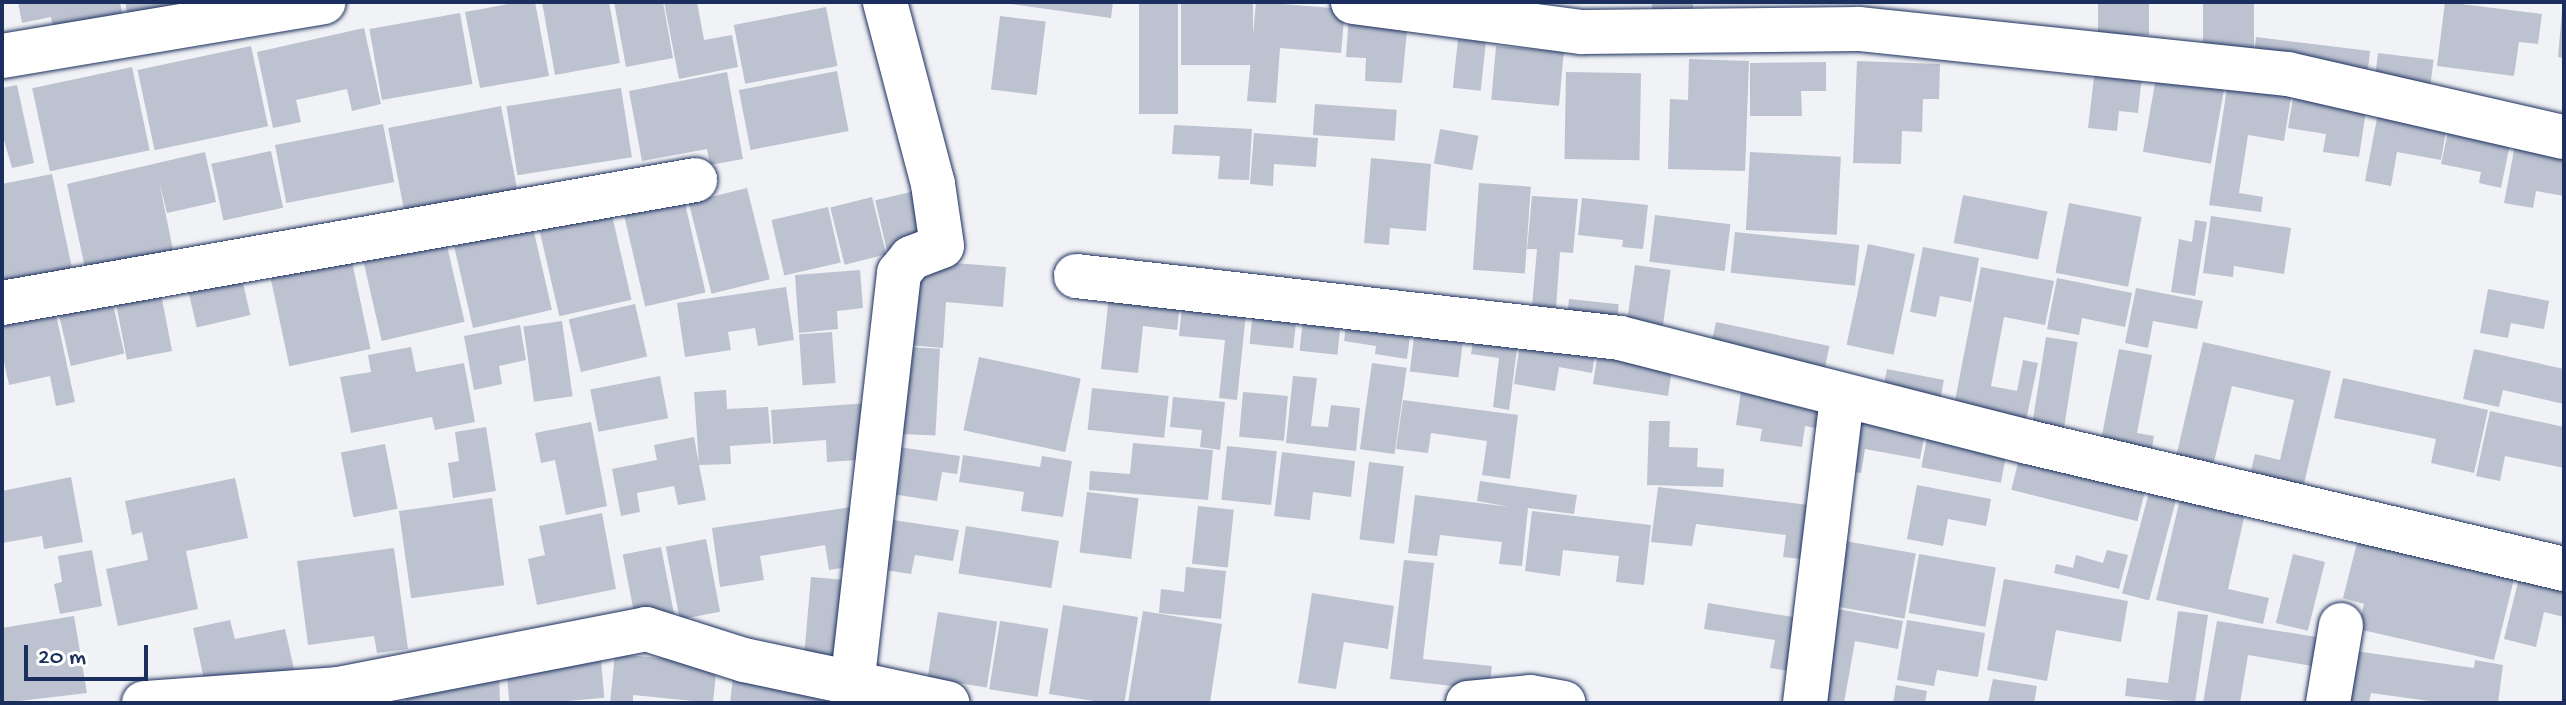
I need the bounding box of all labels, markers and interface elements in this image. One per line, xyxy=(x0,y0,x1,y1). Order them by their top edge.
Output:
scale bar xyxy=(28,629,152,679)
text: 20 m xyxy=(38,644,86,673)

